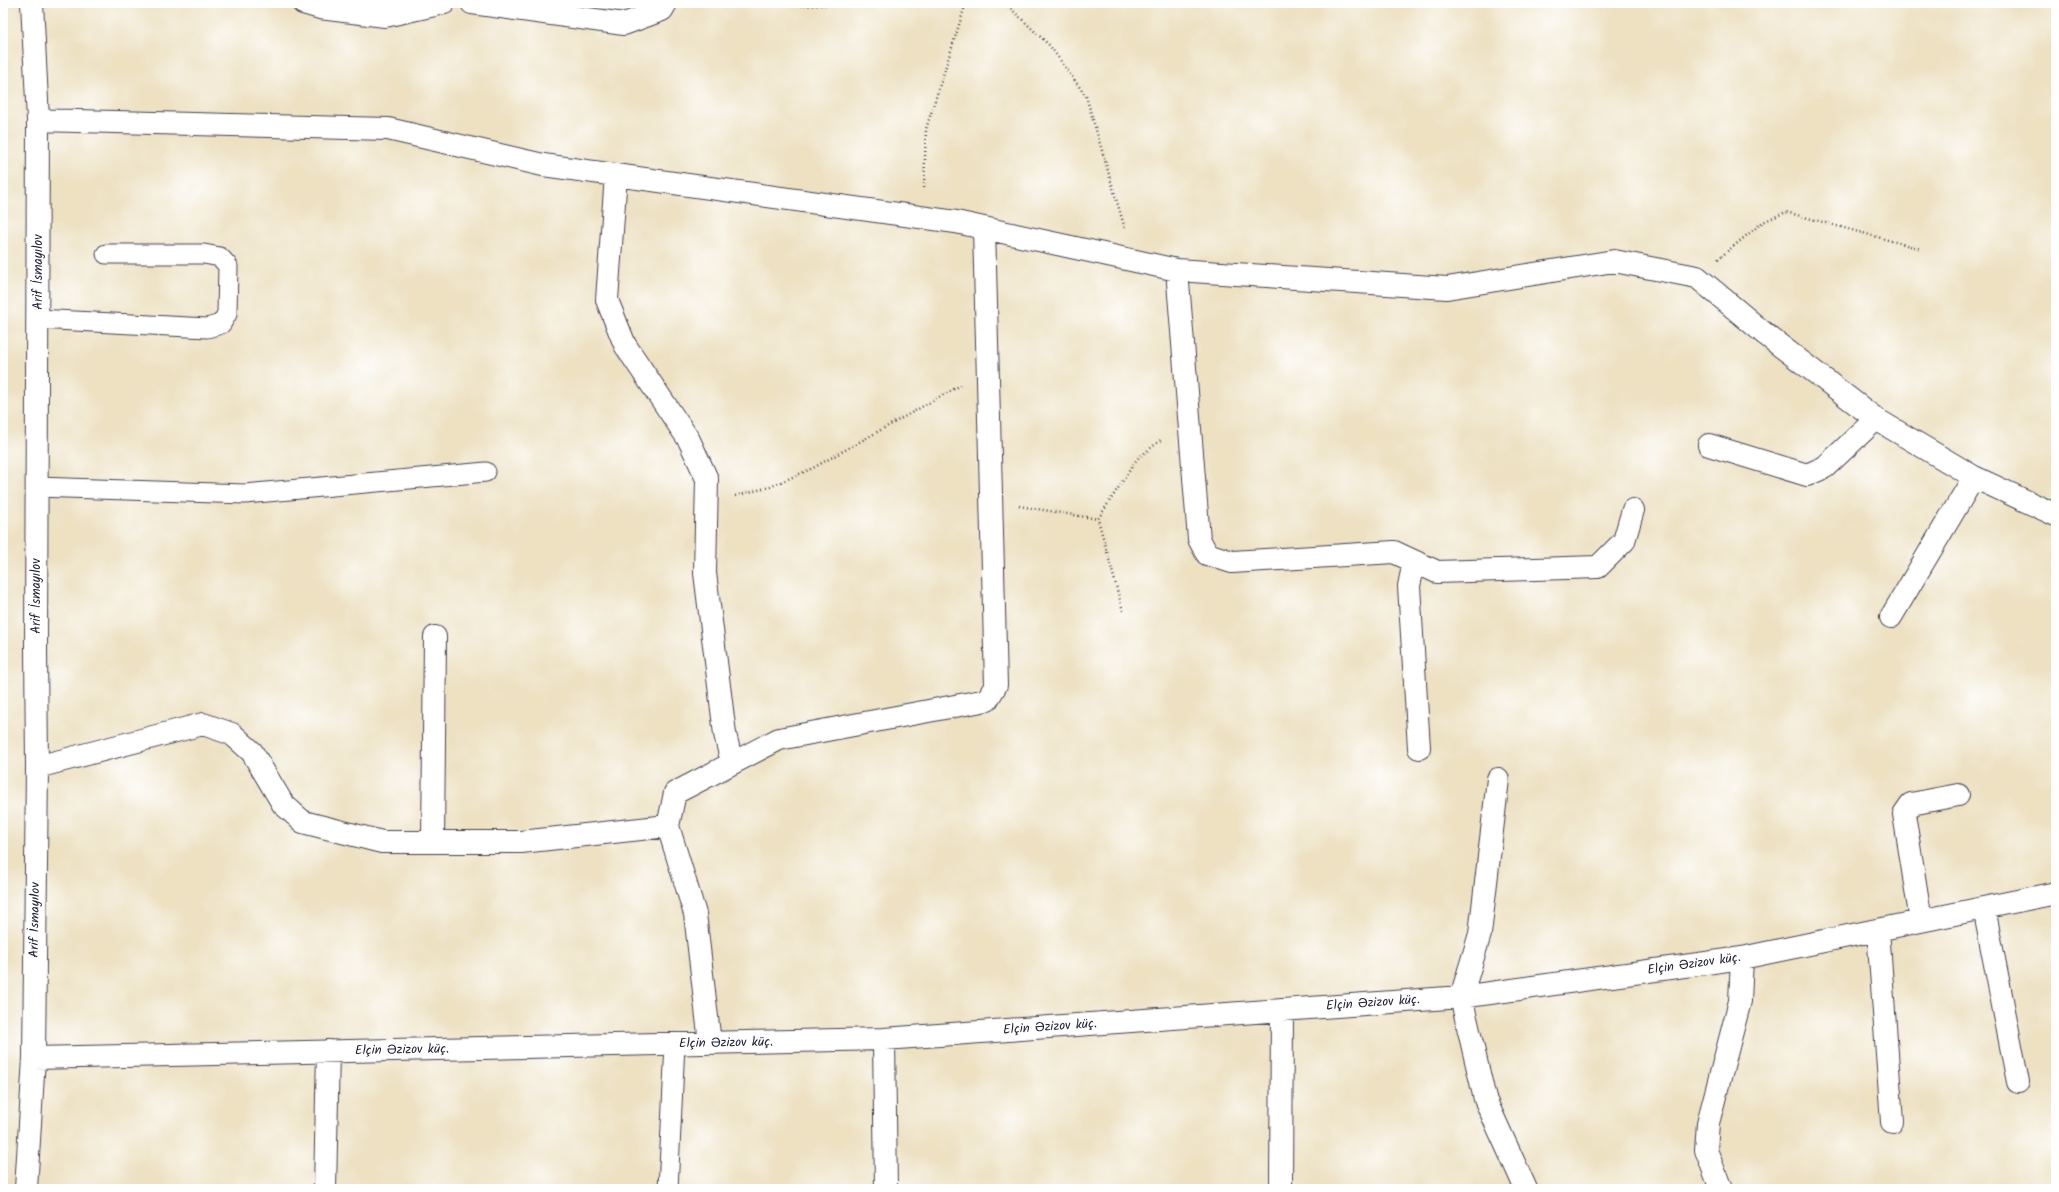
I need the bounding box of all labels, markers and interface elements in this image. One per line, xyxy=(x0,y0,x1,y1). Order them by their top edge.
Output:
street label: Arif İsmayılov xyxy=(28,234,49,310)
street label: Arif İsmayılov xyxy=(26,558,47,634)
street label: Arif İsmayılov xyxy=(24,882,46,958)
street label: Elçin Əzizov küç. xyxy=(1646,947,1742,981)
street label: Elçin Əzizov küç. xyxy=(1325,989,1421,1017)
street label: Elçin Əzizov küç. xyxy=(1002,1013,1098,1041)
street label: Elçin Əzizov küç. xyxy=(679,1032,773,1054)
street label: Elçin Əzizov küç. xyxy=(355,1039,449,1061)

